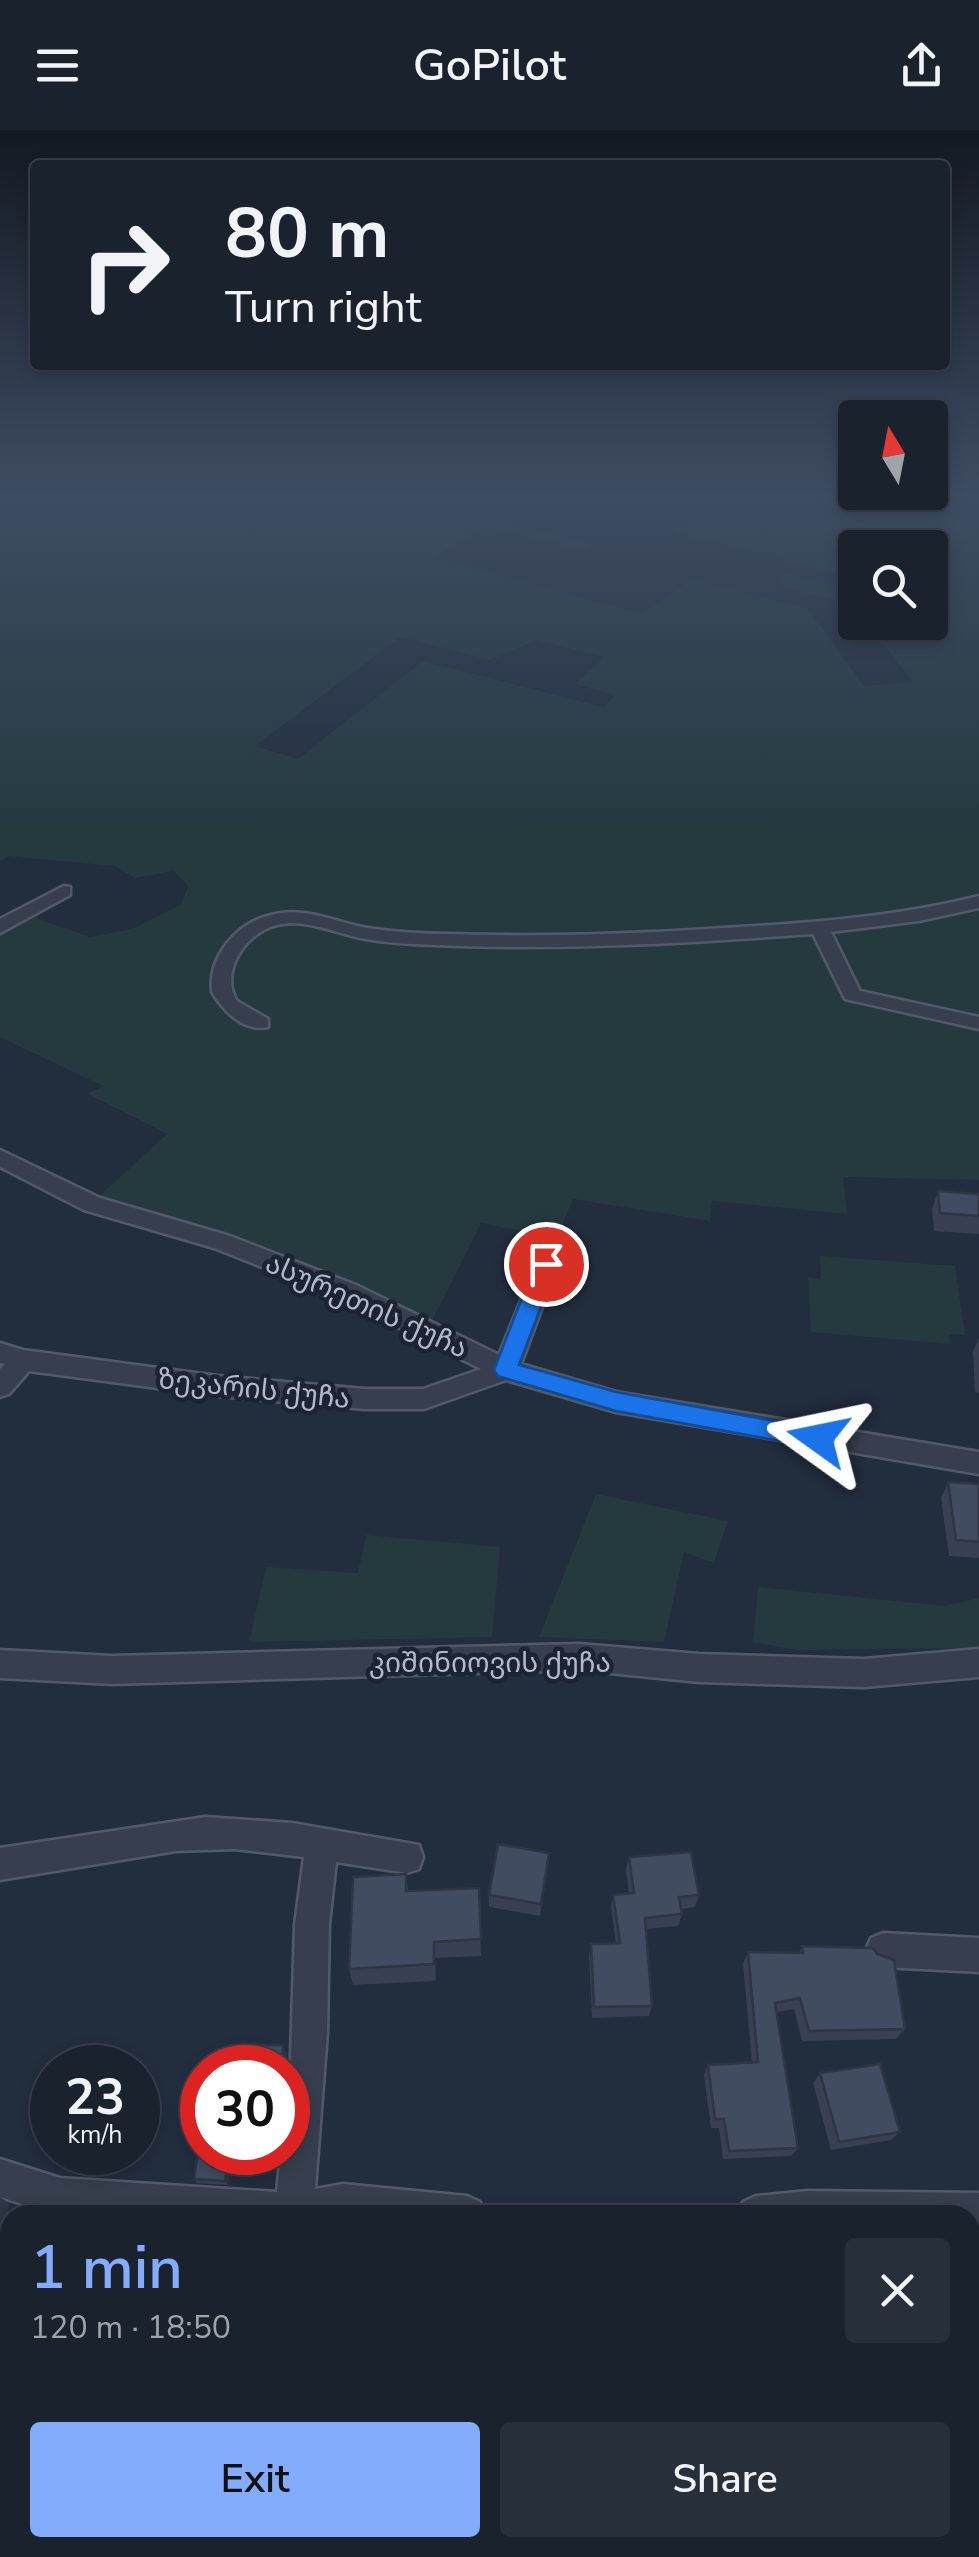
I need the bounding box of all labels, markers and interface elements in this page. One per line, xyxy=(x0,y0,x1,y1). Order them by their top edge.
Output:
text: GoPilot xyxy=(413,35,566,96)
icon: menu xyxy=(30,38,85,93)
icon: share xyxy=(894,38,949,93)
text: 80 m xyxy=(225,186,389,282)
icon: right xyxy=(60,200,190,330)
text: Turn right xyxy=(225,277,422,338)
north arrow xyxy=(838,400,948,510)
map controls xyxy=(838,400,948,640)
button: search xyxy=(838,530,948,640)
pin xyxy=(504,1222,589,1307)
icon: arrive xyxy=(519,1237,574,1292)
street label: ასურეთის ქუჩა xyxy=(259,1244,474,1368)
street label: ზეკარის ქუჩა xyxy=(156,1360,352,1418)
position arrow xyxy=(766,1386,870,1490)
street label: კიშინიოვის ქუჩა xyxy=(369,1644,611,1682)
speed limit sign: 30 xyxy=(180,2045,310,2175)
text: 23 xyxy=(65,2063,125,2132)
text: km/h xyxy=(67,2118,123,2152)
text: 1 min xyxy=(30,2227,183,2309)
button: close xyxy=(845,2238,950,2343)
text: 120 m · 18:50 xyxy=(30,2306,231,2349)
button: Exit xyxy=(30,2422,480,2537)
button: Share xyxy=(500,2422,950,2537)

